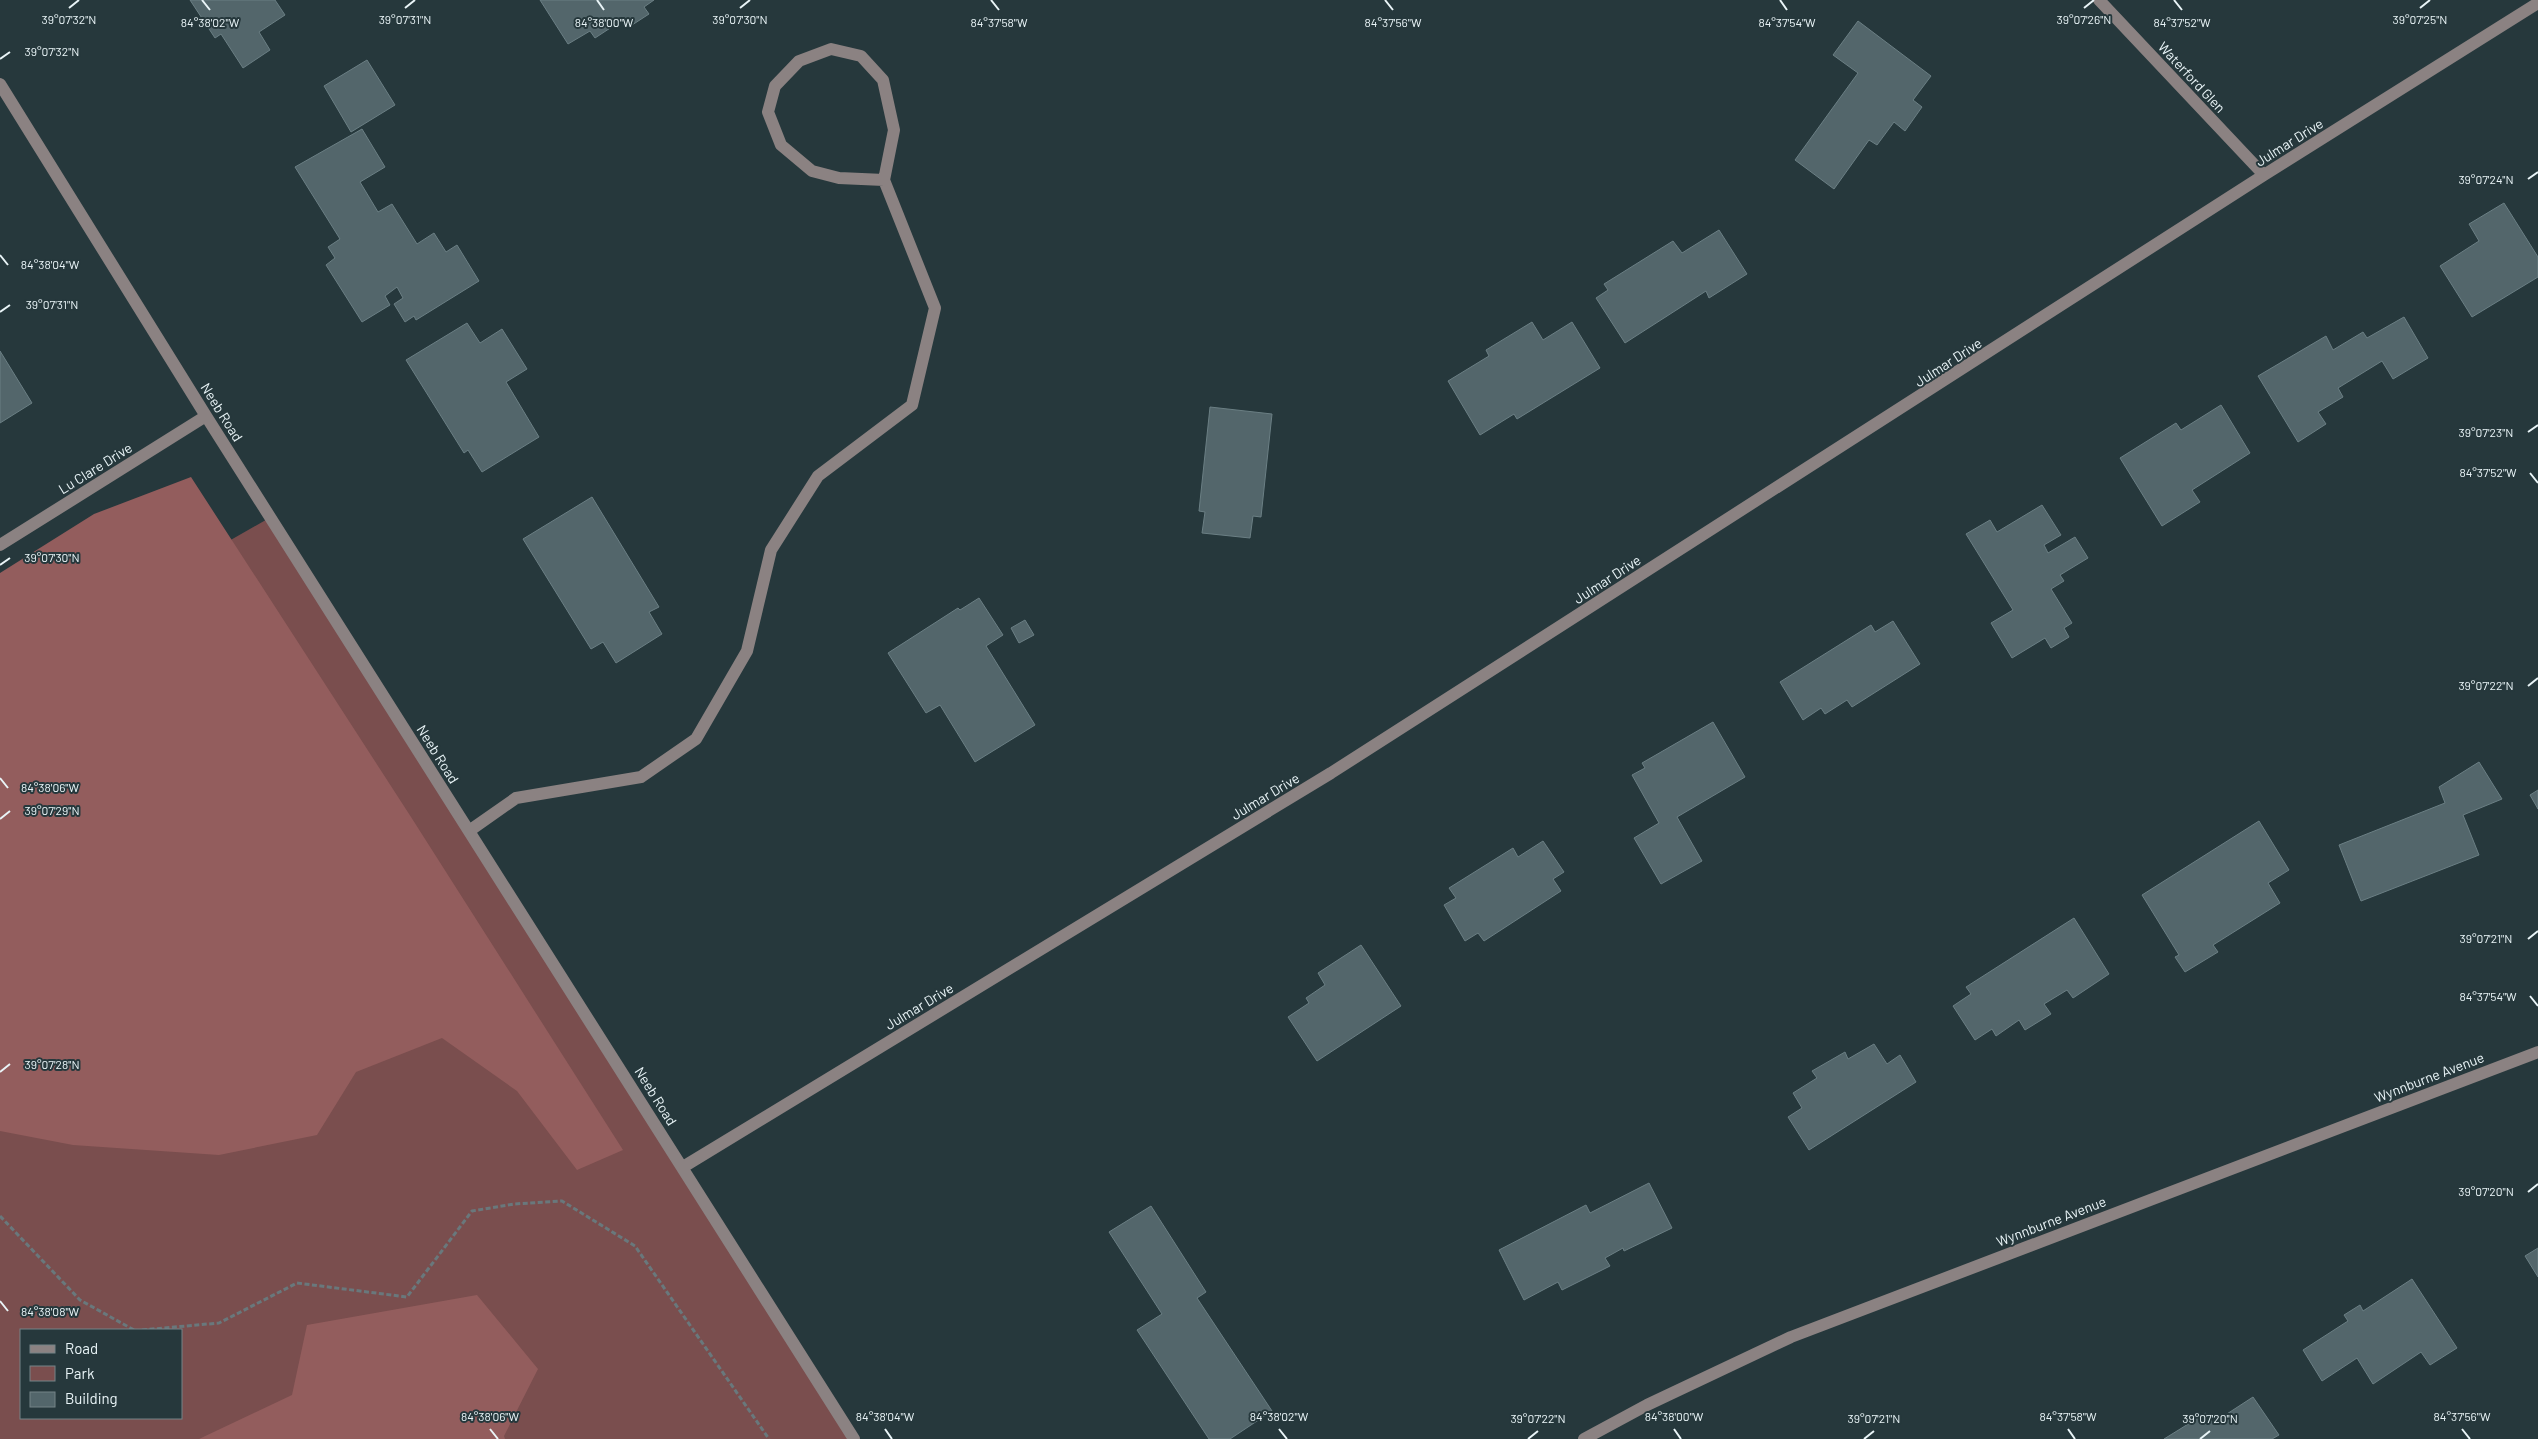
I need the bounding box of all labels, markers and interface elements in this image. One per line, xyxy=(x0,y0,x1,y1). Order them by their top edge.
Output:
text: 39°07'32"N xyxy=(42,12,96,26)
text: 39°07'31"N xyxy=(379,12,431,26)
text: 39°07'30"N xyxy=(712,12,768,26)
text: 39°07'26"N xyxy=(2057,12,2111,26)
text: 39°07'25"N xyxy=(2393,12,2447,26)
text: 84°38'02"W xyxy=(181,15,240,29)
text: 84°38'00"W xyxy=(575,15,634,29)
text: 84°37'58"W xyxy=(971,15,1028,29)
text: 84°37'56"W xyxy=(1365,15,1422,29)
text: 84°37'54"W xyxy=(1758,15,1816,29)
text: 84°37'52"W xyxy=(2153,15,2211,29)
street label: Waterford Glen xyxy=(2155,38,2229,116)
text: 39°07'32"N xyxy=(25,44,79,58)
street label: Julmar Drive xyxy=(2252,114,2326,170)
text: 39°07'24"N xyxy=(2458,172,2514,186)
text: 84°38'04"W xyxy=(21,257,80,271)
text: 39°07'31"N xyxy=(26,297,78,311)
street label: Julmar Drive xyxy=(1911,334,1985,390)
street label: Neeb Road xyxy=(197,380,247,444)
text: 39°07'23"N xyxy=(2459,425,2513,439)
street label: Lu Clare Drive xyxy=(55,439,135,497)
text: 84°37'52"W xyxy=(2459,465,2517,479)
text: 39°07'30"N xyxy=(24,550,80,564)
street label: Julmar Drive xyxy=(1570,551,1644,607)
text: 39°07'22"N xyxy=(2458,678,2514,692)
street label: Neeb Road xyxy=(413,722,463,786)
street label: Julmar Drive xyxy=(1228,769,1302,823)
text: 84°38'06"W xyxy=(21,780,80,794)
text: 39°07'29"N xyxy=(25,803,80,817)
text: 39°07'21"N xyxy=(2460,931,2512,945)
street label: Julmar Drive xyxy=(882,979,956,1033)
text: 84°37'54"W xyxy=(2459,989,2517,1003)
street label: Wynnburne Avenue xyxy=(2372,1048,2486,1106)
text: 39°07'28"N xyxy=(25,1057,80,1071)
street label: Neeb Road xyxy=(631,1064,681,1128)
text: 39°07'20"N xyxy=(2458,1184,2514,1198)
street label: Wynnburne Avenue xyxy=(1994,1192,2108,1250)
text: 84°38'08"W xyxy=(21,1304,80,1318)
legend xyxy=(20,1329,182,1419)
text: Road xyxy=(65,1339,98,1357)
text: Park xyxy=(65,1364,95,1382)
text: Building xyxy=(65,1389,118,1407)
text: 84°38'06"W xyxy=(461,1409,520,1423)
text: 84°38'04"W xyxy=(856,1409,915,1423)
text: 84°38'02"W xyxy=(1250,1409,1309,1423)
text: 84°38'00"W xyxy=(1645,1409,1704,1423)
text: 84°37'58"W xyxy=(2040,1409,2097,1423)
text: 84°37'56"W xyxy=(2434,1409,2491,1423)
text: 39°07'22"N xyxy=(1510,1411,1566,1425)
text: 39°07'21"N xyxy=(1848,1411,1900,1425)
text: 39°07'20"N xyxy=(2182,1411,2238,1425)

